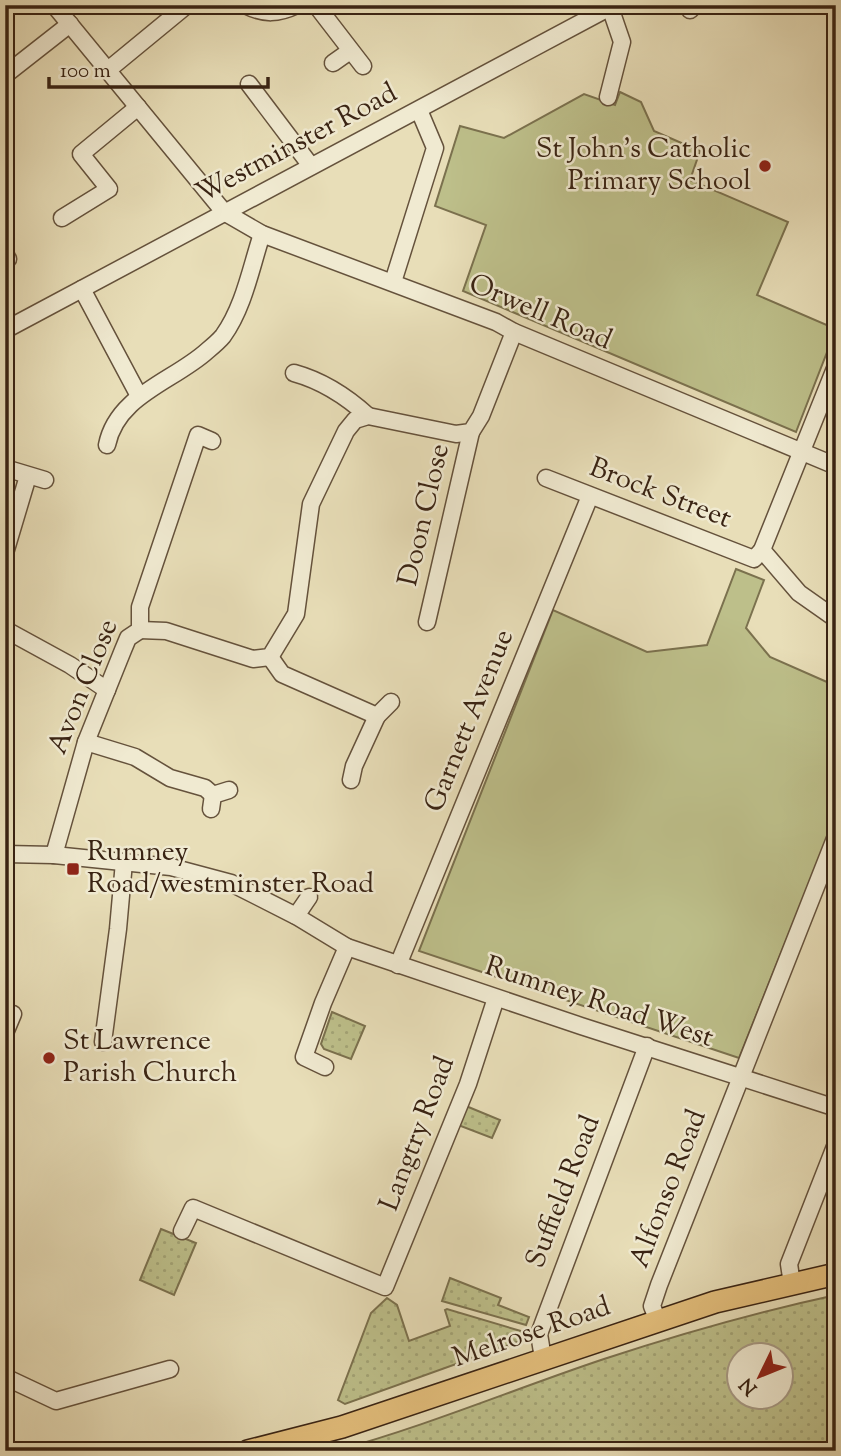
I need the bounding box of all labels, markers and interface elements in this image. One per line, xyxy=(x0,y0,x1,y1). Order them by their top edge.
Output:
scale bar xyxy=(49,46,268,90)
text: 100 m xyxy=(60,57,111,87)
street label: Westminster Road xyxy=(189,74,405,214)
place label: St John's Catholic Primary School xyxy=(536,130,751,202)
marker: St John's Catholic Primary School xyxy=(757,158,773,174)
street label: Orwell Road xyxy=(462,265,618,361)
street label: Doon Close xyxy=(389,440,461,590)
street label: Brock Street xyxy=(583,449,737,540)
street label: Avon Close xyxy=(39,613,129,761)
street label: Garnett Avenue xyxy=(415,624,525,818)
place label: Rumney Road/westminster Road xyxy=(87,833,374,905)
marker: Rumney Road/westminster Road xyxy=(65,861,81,877)
street label: Rumney Road West xyxy=(480,947,719,1059)
place label: St Lawrence Parish Church xyxy=(63,1022,237,1094)
marker: St Lawrence Parish Church xyxy=(41,1050,57,1066)
street label: Langtry Road xyxy=(370,1051,466,1217)
street label: Alfonso Road xyxy=(620,1104,718,1274)
street label: Suffield Road xyxy=(517,1110,611,1274)
street label: Melrose Road xyxy=(448,1287,616,1379)
north arrow xyxy=(726,1340,796,1410)
text: N xyxy=(734,1371,764,1401)

